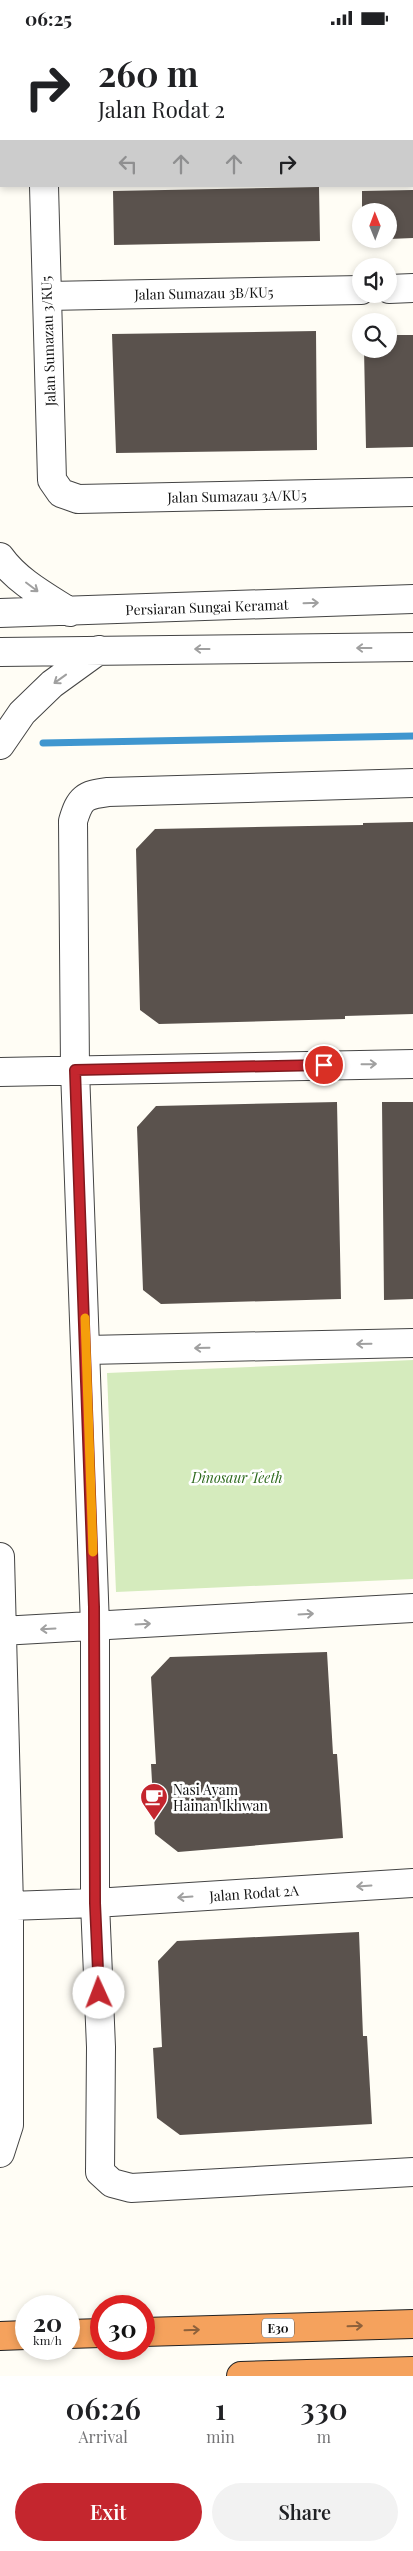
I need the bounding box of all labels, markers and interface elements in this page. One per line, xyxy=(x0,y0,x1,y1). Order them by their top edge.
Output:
text: 06:25 xyxy=(25,5,72,31)
text: 260 m xyxy=(98,49,198,96)
icon: right xyxy=(15,55,80,120)
text: Jalan Rodat 2 xyxy=(98,94,225,124)
icon: left xyxy=(114,150,142,178)
icon: ahead xyxy=(167,150,195,178)
icon: ahead xyxy=(220,150,248,178)
icon: right xyxy=(273,150,301,178)
north arrow xyxy=(352,203,398,247)
map controls xyxy=(352,203,397,358)
button: sound xyxy=(352,258,397,303)
street label: Jalan Sumazau 3/KU5 xyxy=(36,275,60,408)
street label: Jalan Sumazau 3B/KU5 xyxy=(133,282,274,304)
button: search xyxy=(352,313,397,358)
street label: Jalan Sumazau 3A/KU5 xyxy=(166,485,307,507)
one-way arrow xyxy=(25,582,39,592)
street label: Persiaran Sungai Keramat xyxy=(125,595,290,619)
one-way arrow xyxy=(302,598,318,608)
one-way arrow xyxy=(357,643,373,653)
one-way arrow xyxy=(194,644,210,654)
one-way arrow xyxy=(54,673,67,684)
pin xyxy=(303,1044,345,1086)
icon: arrive xyxy=(310,1051,338,1079)
one-way arrow xyxy=(361,1060,377,1069)
one-way arrow xyxy=(357,1339,373,1349)
one-way arrow xyxy=(194,1343,210,1352)
park label: Dinosaur Teeth xyxy=(190,1468,283,1487)
one-way arrow xyxy=(297,1610,313,1619)
one-way arrow xyxy=(135,1619,151,1628)
one-way arrow xyxy=(40,1624,56,1633)
place label: Nasi Ayam Hainan Ikhwan xyxy=(173,1780,269,1815)
cafe icon: Nasi Ayam Hainan Ikhwan xyxy=(139,1782,169,1821)
street label: Jalan Rodat 2A xyxy=(208,1880,300,1906)
one-way arrow xyxy=(357,1881,373,1891)
one-way arrow xyxy=(177,1893,193,1902)
position arrow xyxy=(72,1966,124,2018)
speed limit sign: 30 xyxy=(90,2295,155,2360)
text: 20 xyxy=(33,2305,62,2338)
road number: E30 xyxy=(262,2319,294,2337)
one-way arrow xyxy=(346,2321,363,2331)
one-way arrow xyxy=(184,2326,200,2335)
text: km/h xyxy=(33,2332,62,2348)
text: 06:26 xyxy=(65,2388,141,2428)
text: 1 xyxy=(215,2388,226,2428)
text: 330 xyxy=(300,2388,348,2428)
text: Arrival xyxy=(79,2426,128,2447)
text: min xyxy=(206,2426,235,2447)
text: m xyxy=(317,2426,331,2447)
button: Exit xyxy=(15,2483,202,2541)
button: Share xyxy=(212,2483,398,2541)

